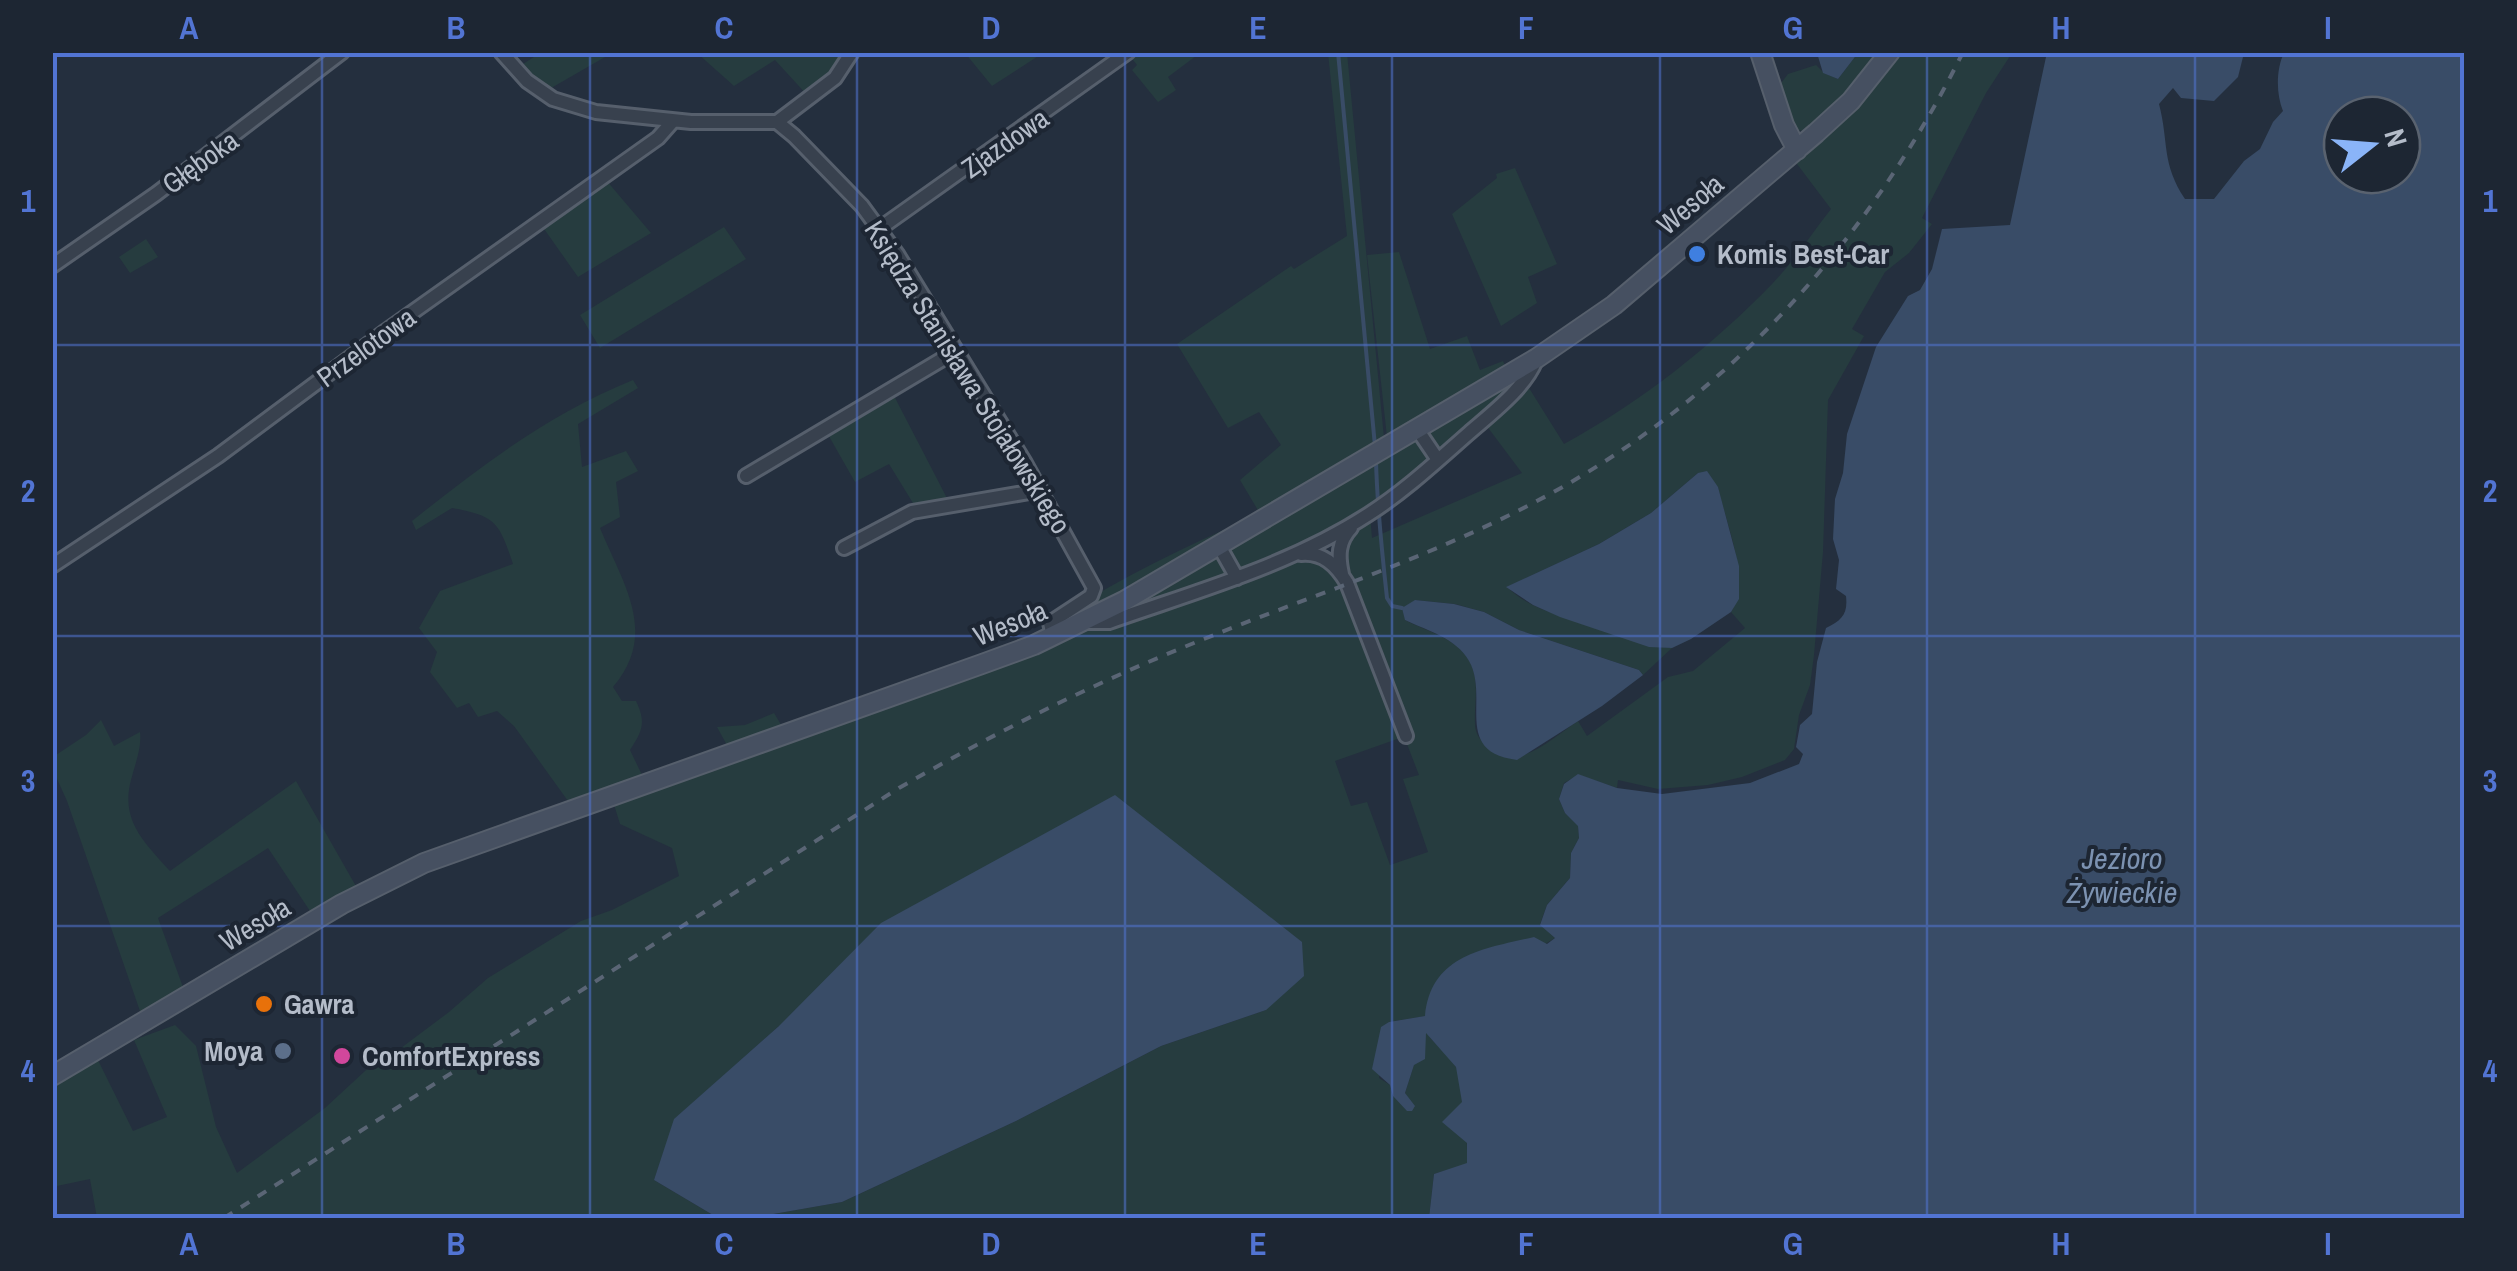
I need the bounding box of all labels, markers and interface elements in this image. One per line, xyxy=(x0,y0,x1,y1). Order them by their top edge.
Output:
text: A xyxy=(180,6,199,49)
text: B xyxy=(447,6,465,49)
text: C xyxy=(715,6,733,49)
text: D xyxy=(982,6,1000,49)
text: E xyxy=(1249,6,1267,49)
text: F xyxy=(1518,6,1534,49)
text: G xyxy=(1783,6,1803,49)
text: H xyxy=(2052,6,2070,49)
text: I xyxy=(2324,6,2332,49)
north arrow xyxy=(2322,95,2422,195)
street label: Zjazdowa xyxy=(954,99,1056,187)
street label: Głęboka xyxy=(154,121,246,203)
text: N xyxy=(2375,124,2417,151)
street label: Wesoła xyxy=(1649,165,1732,243)
text: 1 xyxy=(21,179,36,222)
text: 1 xyxy=(2483,179,2498,222)
street label: Księdza Stanisława Stojałowskiego xyxy=(856,213,1080,541)
place label: Komis Best-Car xyxy=(1717,235,1889,273)
marker: Komis Best-Car xyxy=(1686,243,1708,265)
street label: Przelotowa xyxy=(309,298,423,396)
text: 2 xyxy=(21,469,35,512)
text: 2 xyxy=(2483,469,2497,512)
street label: Wesoła xyxy=(968,591,1053,655)
text: 3 xyxy=(21,759,35,802)
text: 3 xyxy=(2483,759,2497,802)
water label: Jezioro Żywieckie xyxy=(2066,838,2177,912)
street label: Wesoła xyxy=(213,888,298,960)
place label: Gawra xyxy=(284,985,354,1023)
marker: Gawra xyxy=(253,993,275,1015)
place label: Moya xyxy=(204,1032,263,1070)
place label: ComfortExpress xyxy=(362,1037,541,1075)
marker: Moya xyxy=(272,1040,294,1062)
marker: ComfortExpress xyxy=(331,1045,353,1067)
text: 4 xyxy=(21,1049,36,1092)
text: 4 xyxy=(2483,1049,2498,1092)
text: A xyxy=(180,1222,199,1265)
text: B xyxy=(447,1222,465,1265)
text: C xyxy=(715,1222,733,1265)
text: D xyxy=(982,1222,1000,1265)
text: E xyxy=(1249,1222,1267,1265)
text: F xyxy=(1518,1222,1534,1265)
text: G xyxy=(1783,1222,1803,1265)
text: H xyxy=(2052,1222,2070,1265)
text: I xyxy=(2324,1222,2332,1265)

